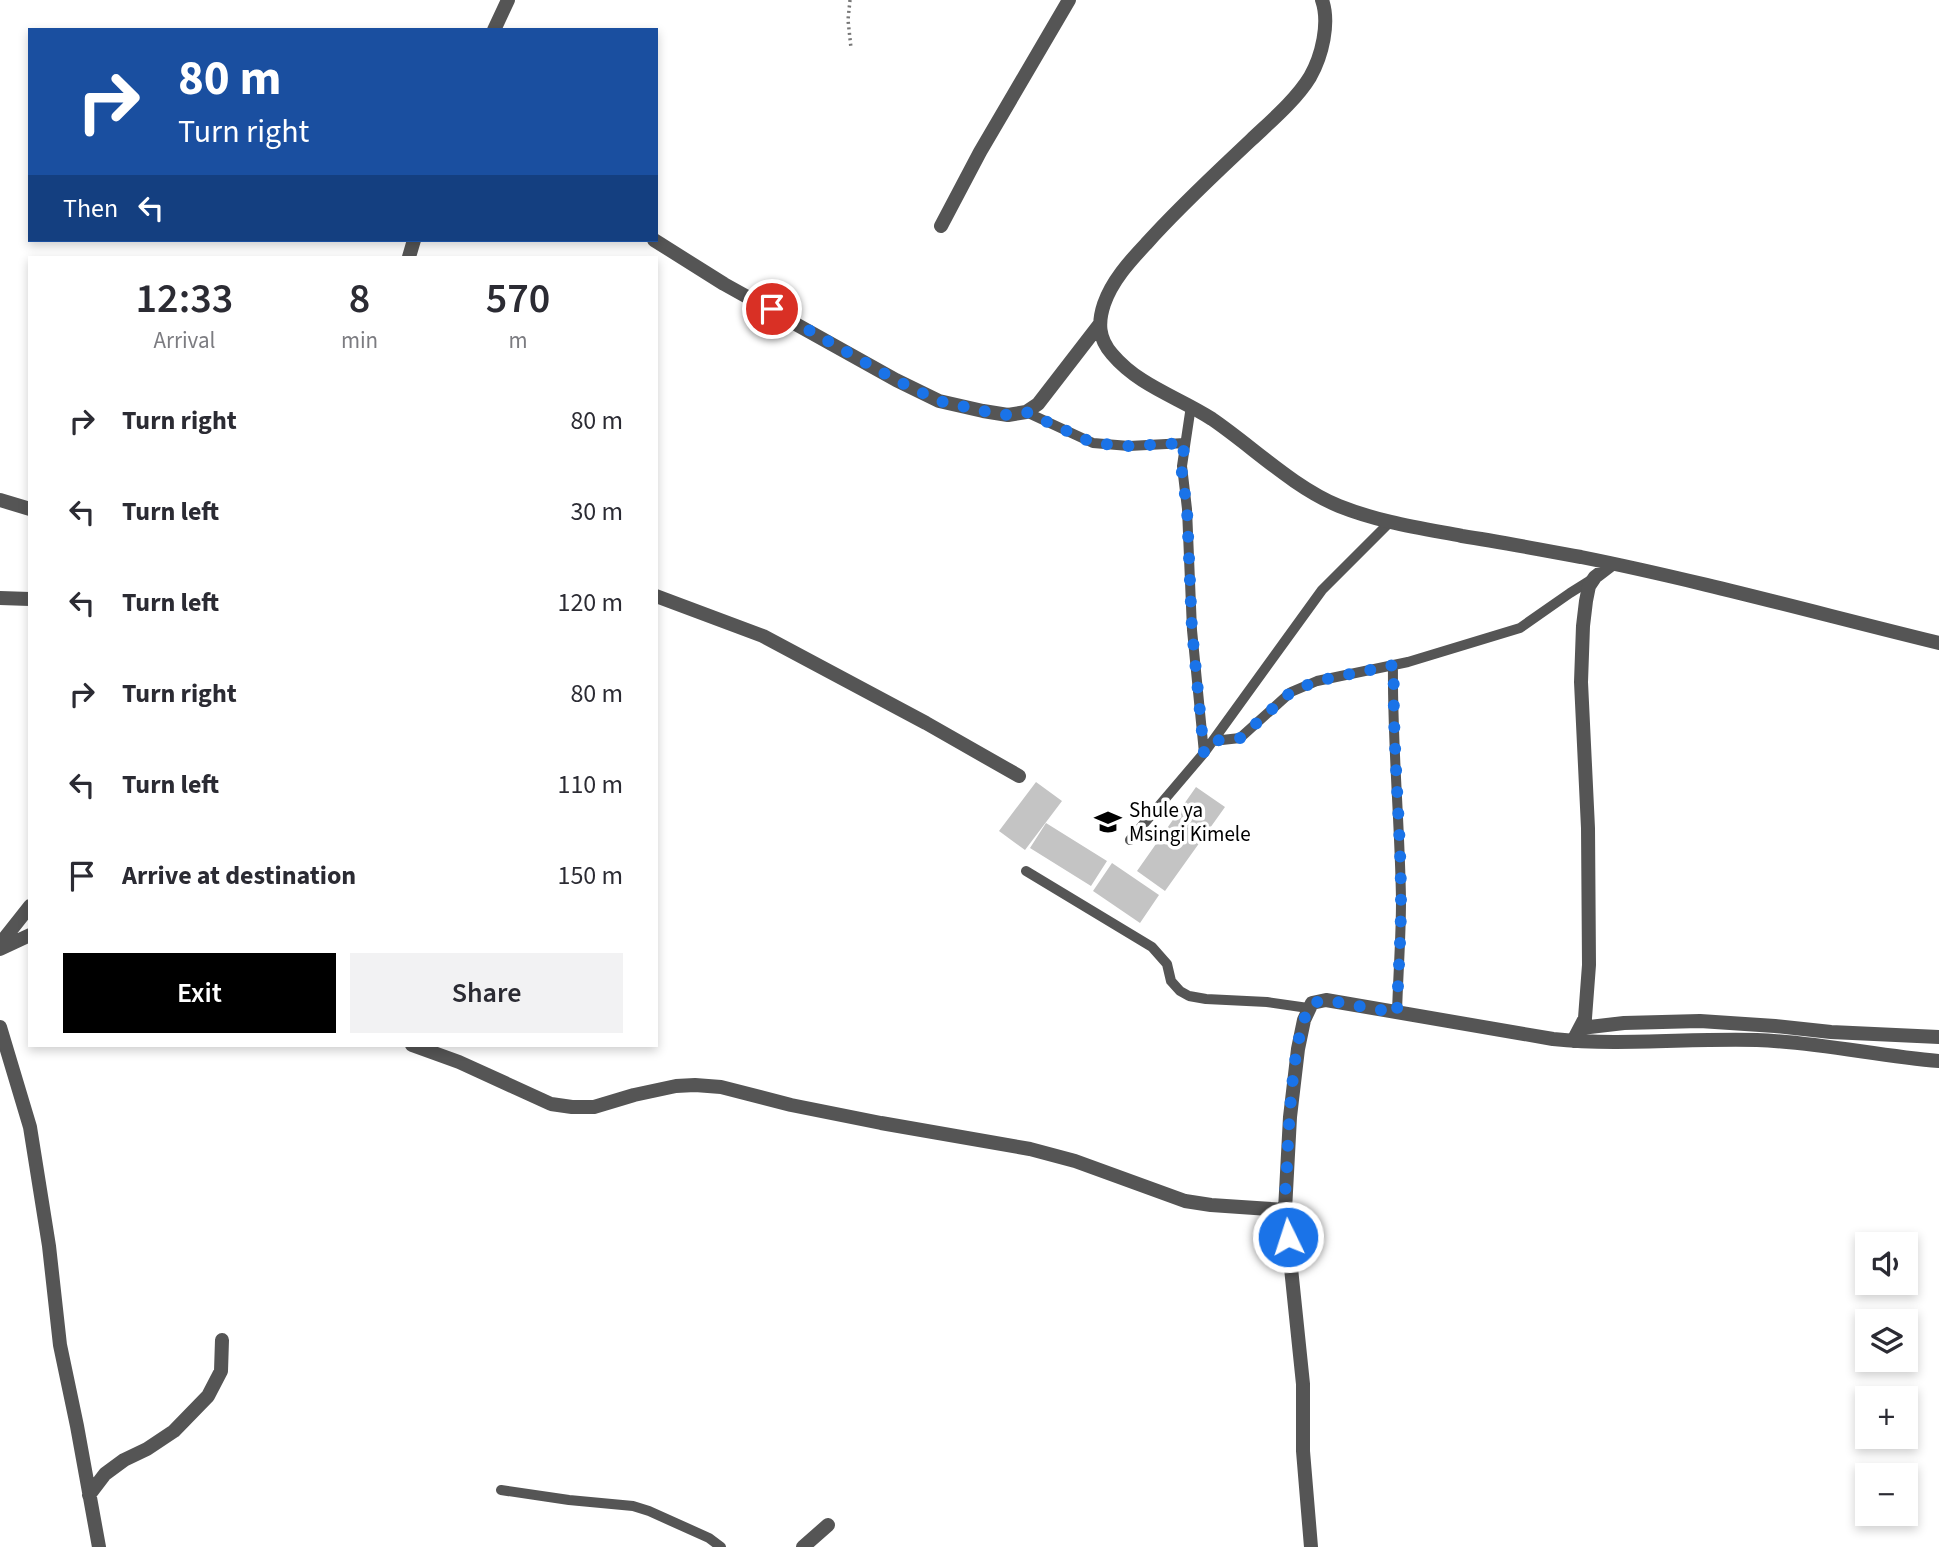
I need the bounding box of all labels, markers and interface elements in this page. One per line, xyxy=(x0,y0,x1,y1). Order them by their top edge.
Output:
text: 80 m xyxy=(178,44,282,114)
icon: right xyxy=(63,56,154,147)
text: Turn right xyxy=(178,109,309,155)
icon: left xyxy=(132,189,170,227)
text: Then xyxy=(63,190,118,227)
text: 12:33 xyxy=(136,269,233,329)
text: 8 xyxy=(349,269,370,329)
text: 570 xyxy=(486,269,550,329)
pin xyxy=(742,279,802,339)
icon: arrive xyxy=(753,290,791,328)
text: Arrival xyxy=(154,324,215,357)
text: min xyxy=(341,324,378,357)
text: m xyxy=(509,324,528,357)
icon: right xyxy=(63,402,101,440)
text: Turn right xyxy=(122,402,237,439)
text: 80 m xyxy=(570,402,623,439)
icon: left xyxy=(63,493,101,531)
text: Turn left xyxy=(122,493,219,530)
text: 30 m xyxy=(570,493,623,530)
icon: left xyxy=(63,584,101,622)
text: Turn left xyxy=(122,584,219,621)
text: 120 m xyxy=(557,584,623,621)
icon: right xyxy=(63,675,101,713)
text: Turn right xyxy=(122,675,237,712)
text: 80 m xyxy=(570,675,623,712)
icon: left xyxy=(63,766,101,804)
text: Turn left xyxy=(122,766,219,803)
text: 110 m xyxy=(557,766,623,803)
place label: Shule ya Msingi Kimele xyxy=(1129,795,1251,849)
school or university icon: Shule ya Msingi Kimele xyxy=(1093,807,1123,837)
icon: arrive xyxy=(63,857,101,895)
text: Arrive at destination xyxy=(122,857,356,894)
text: 150 m xyxy=(557,857,623,894)
button: Exit xyxy=(63,953,336,1033)
button: Share xyxy=(350,953,623,1033)
position arrow xyxy=(1251,1200,1325,1274)
map controls xyxy=(1855,1232,1918,1526)
button: sound xyxy=(1855,1232,1918,1295)
button: layers xyxy=(1855,1309,1918,1372)
button: + xyxy=(1855,1386,1918,1449)
button: − xyxy=(1855,1463,1918,1526)

